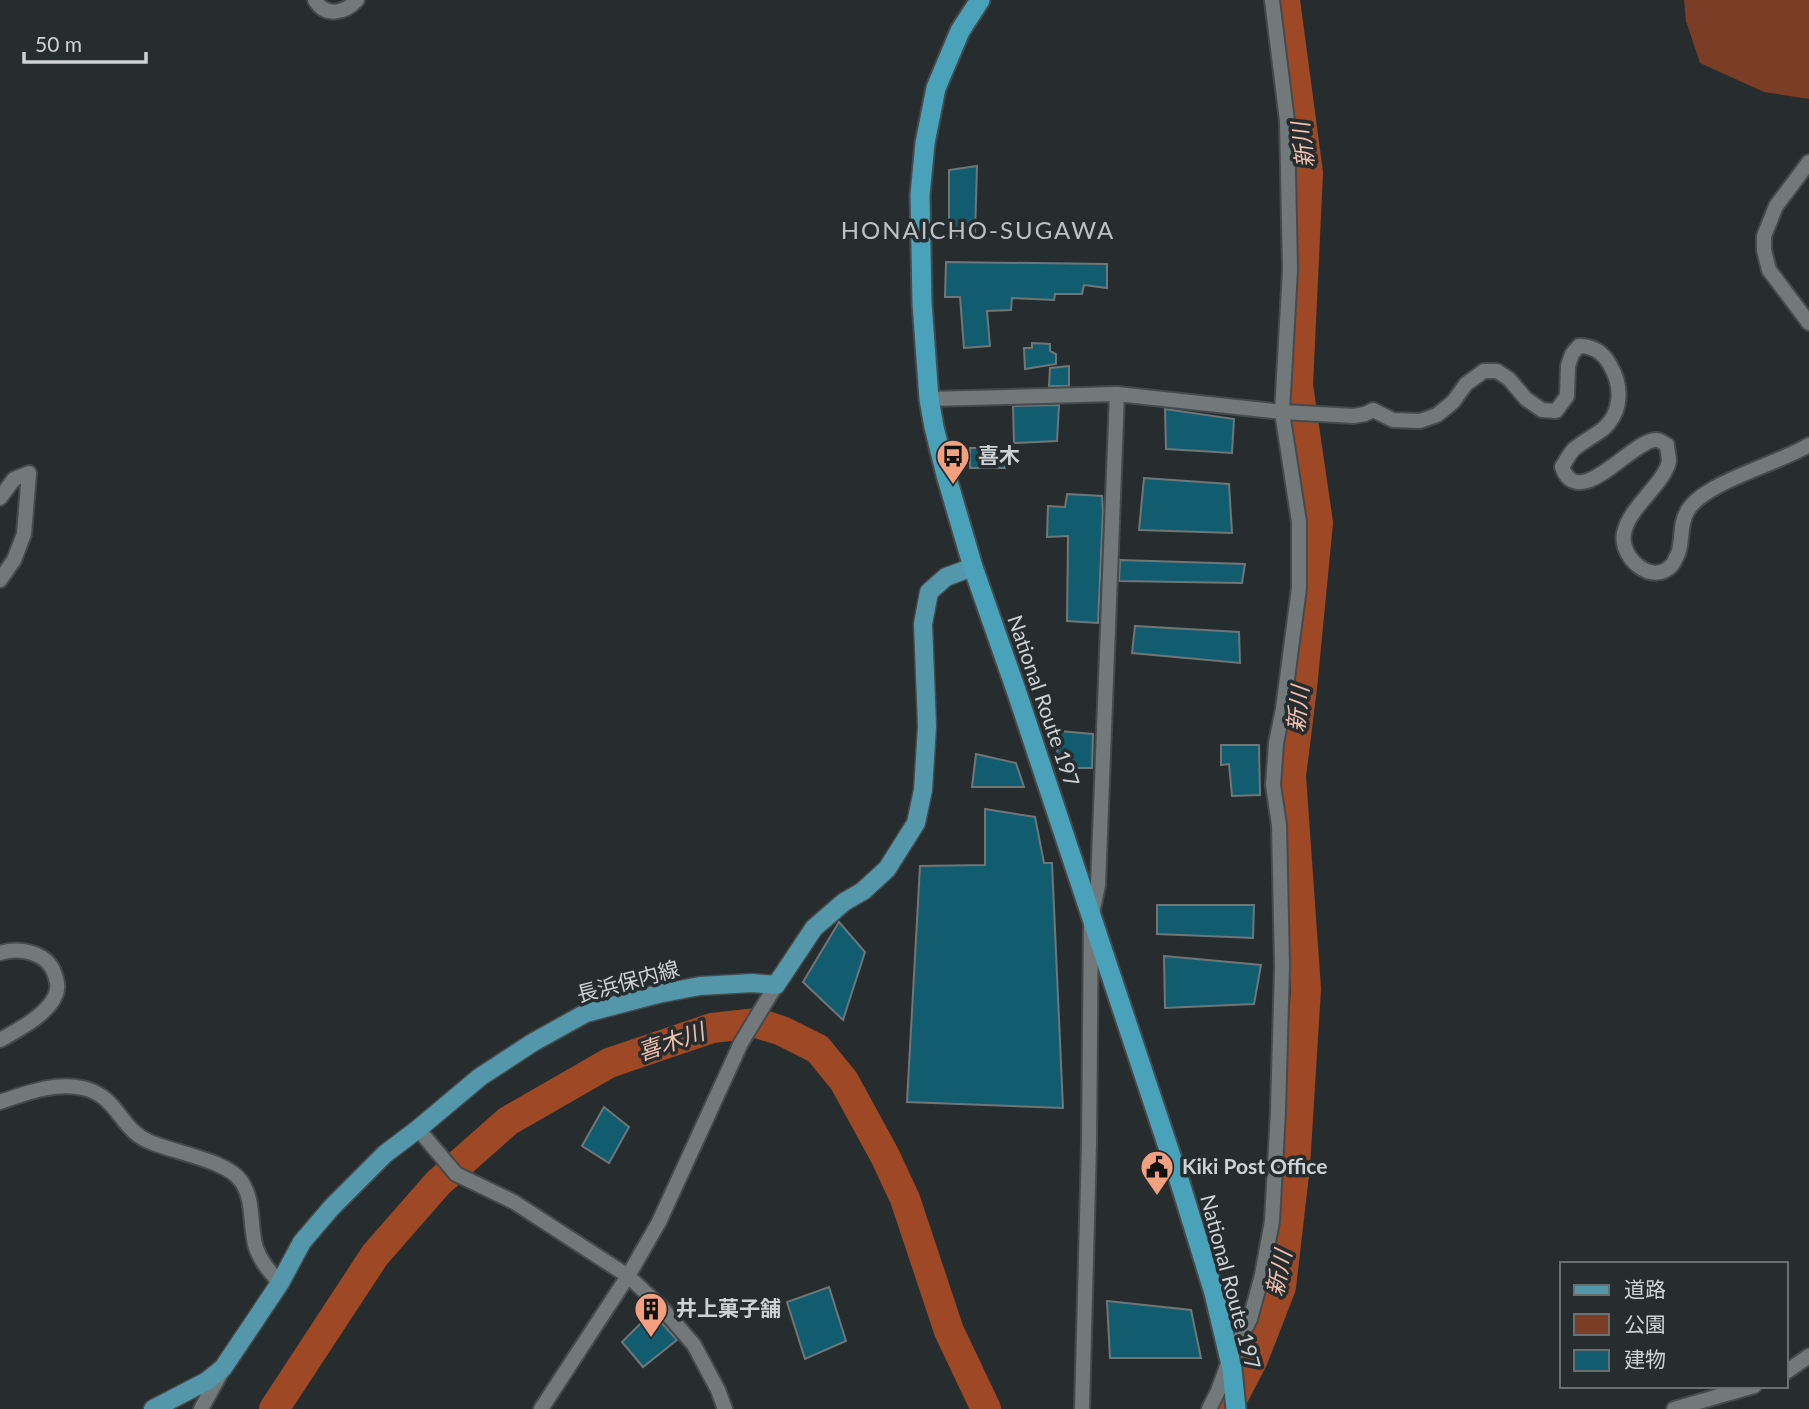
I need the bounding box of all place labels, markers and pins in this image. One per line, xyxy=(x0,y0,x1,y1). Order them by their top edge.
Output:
bus stop icon: 喜木 xyxy=(934,437,972,486)
place label: 喜木 xyxy=(978,442,1020,467)
public building icon: Kiki Post Office xyxy=(1138,1148,1176,1197)
place label: Kiki Post Office xyxy=(1182,1153,1328,1178)
building icon: 井上菓子舗 xyxy=(632,1290,670,1339)
place label: 井上菓子舗 xyxy=(676,1295,781,1320)

